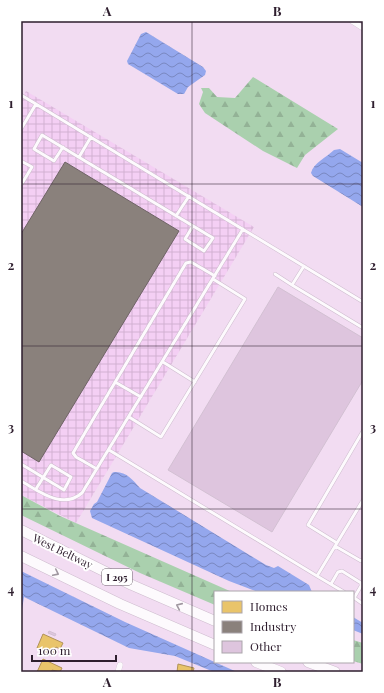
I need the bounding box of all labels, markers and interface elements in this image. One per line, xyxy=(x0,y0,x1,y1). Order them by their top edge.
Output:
text: A xyxy=(102,2,112,19)
text: B xyxy=(273,2,282,19)
text: 1 xyxy=(9,94,14,111)
text: 1 xyxy=(371,94,376,111)
text: 2 xyxy=(8,256,15,273)
text: 2 xyxy=(370,256,377,273)
text: 3 xyxy=(8,418,14,435)
text: 3 xyxy=(370,418,376,435)
street label: West Beltway xyxy=(30,530,96,572)
one-way arrow xyxy=(52,568,59,576)
road number: I 295 xyxy=(102,569,132,585)
text: 4 xyxy=(8,580,15,597)
text: 4 xyxy=(370,580,377,597)
legend xyxy=(214,591,354,663)
text: Homes xyxy=(250,598,288,614)
one-way arrow xyxy=(176,602,183,610)
text: Industry xyxy=(250,618,296,634)
scale bar xyxy=(32,637,116,663)
text: Other xyxy=(250,638,282,654)
text: 100 m xyxy=(38,642,71,658)
text: A xyxy=(102,673,112,690)
text: B xyxy=(273,673,282,690)

